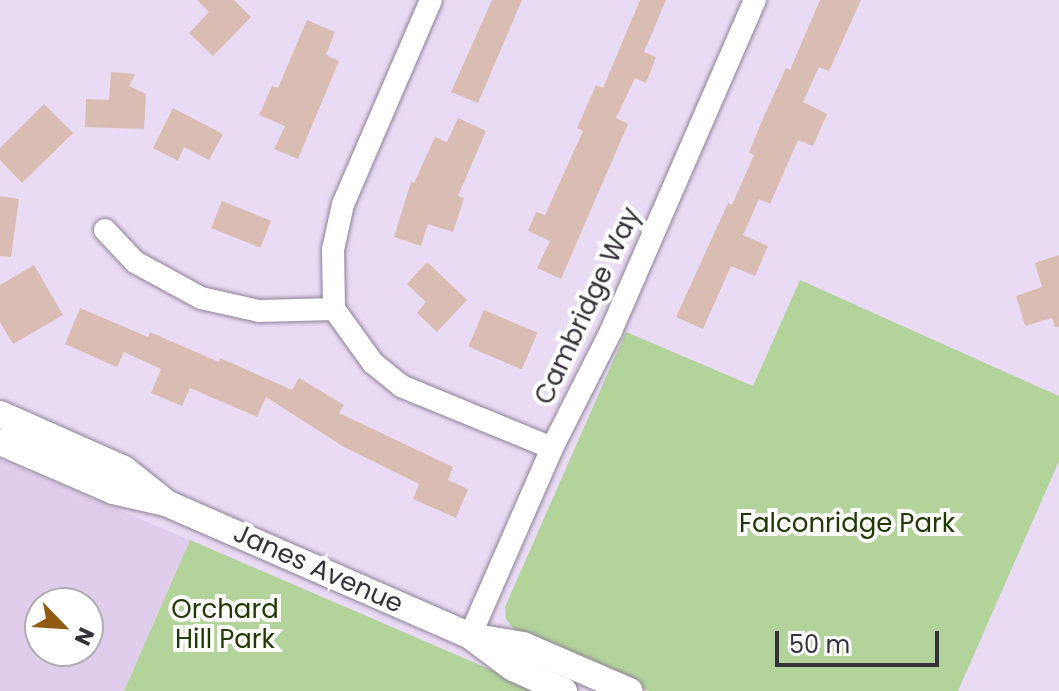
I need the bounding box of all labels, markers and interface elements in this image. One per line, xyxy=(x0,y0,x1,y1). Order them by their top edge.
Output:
street label: Cambridge Way xyxy=(529,202,647,410)
park label: Falconridge Park xyxy=(739,508,955,540)
street label: Janes Avenue xyxy=(228,518,408,620)
north arrow xyxy=(24,587,104,667)
park label: Orchard Hill Park xyxy=(171,594,279,656)
scale bar xyxy=(779,615,943,665)
text: N xyxy=(67,622,102,651)
text: 50 m xyxy=(789,628,850,661)

